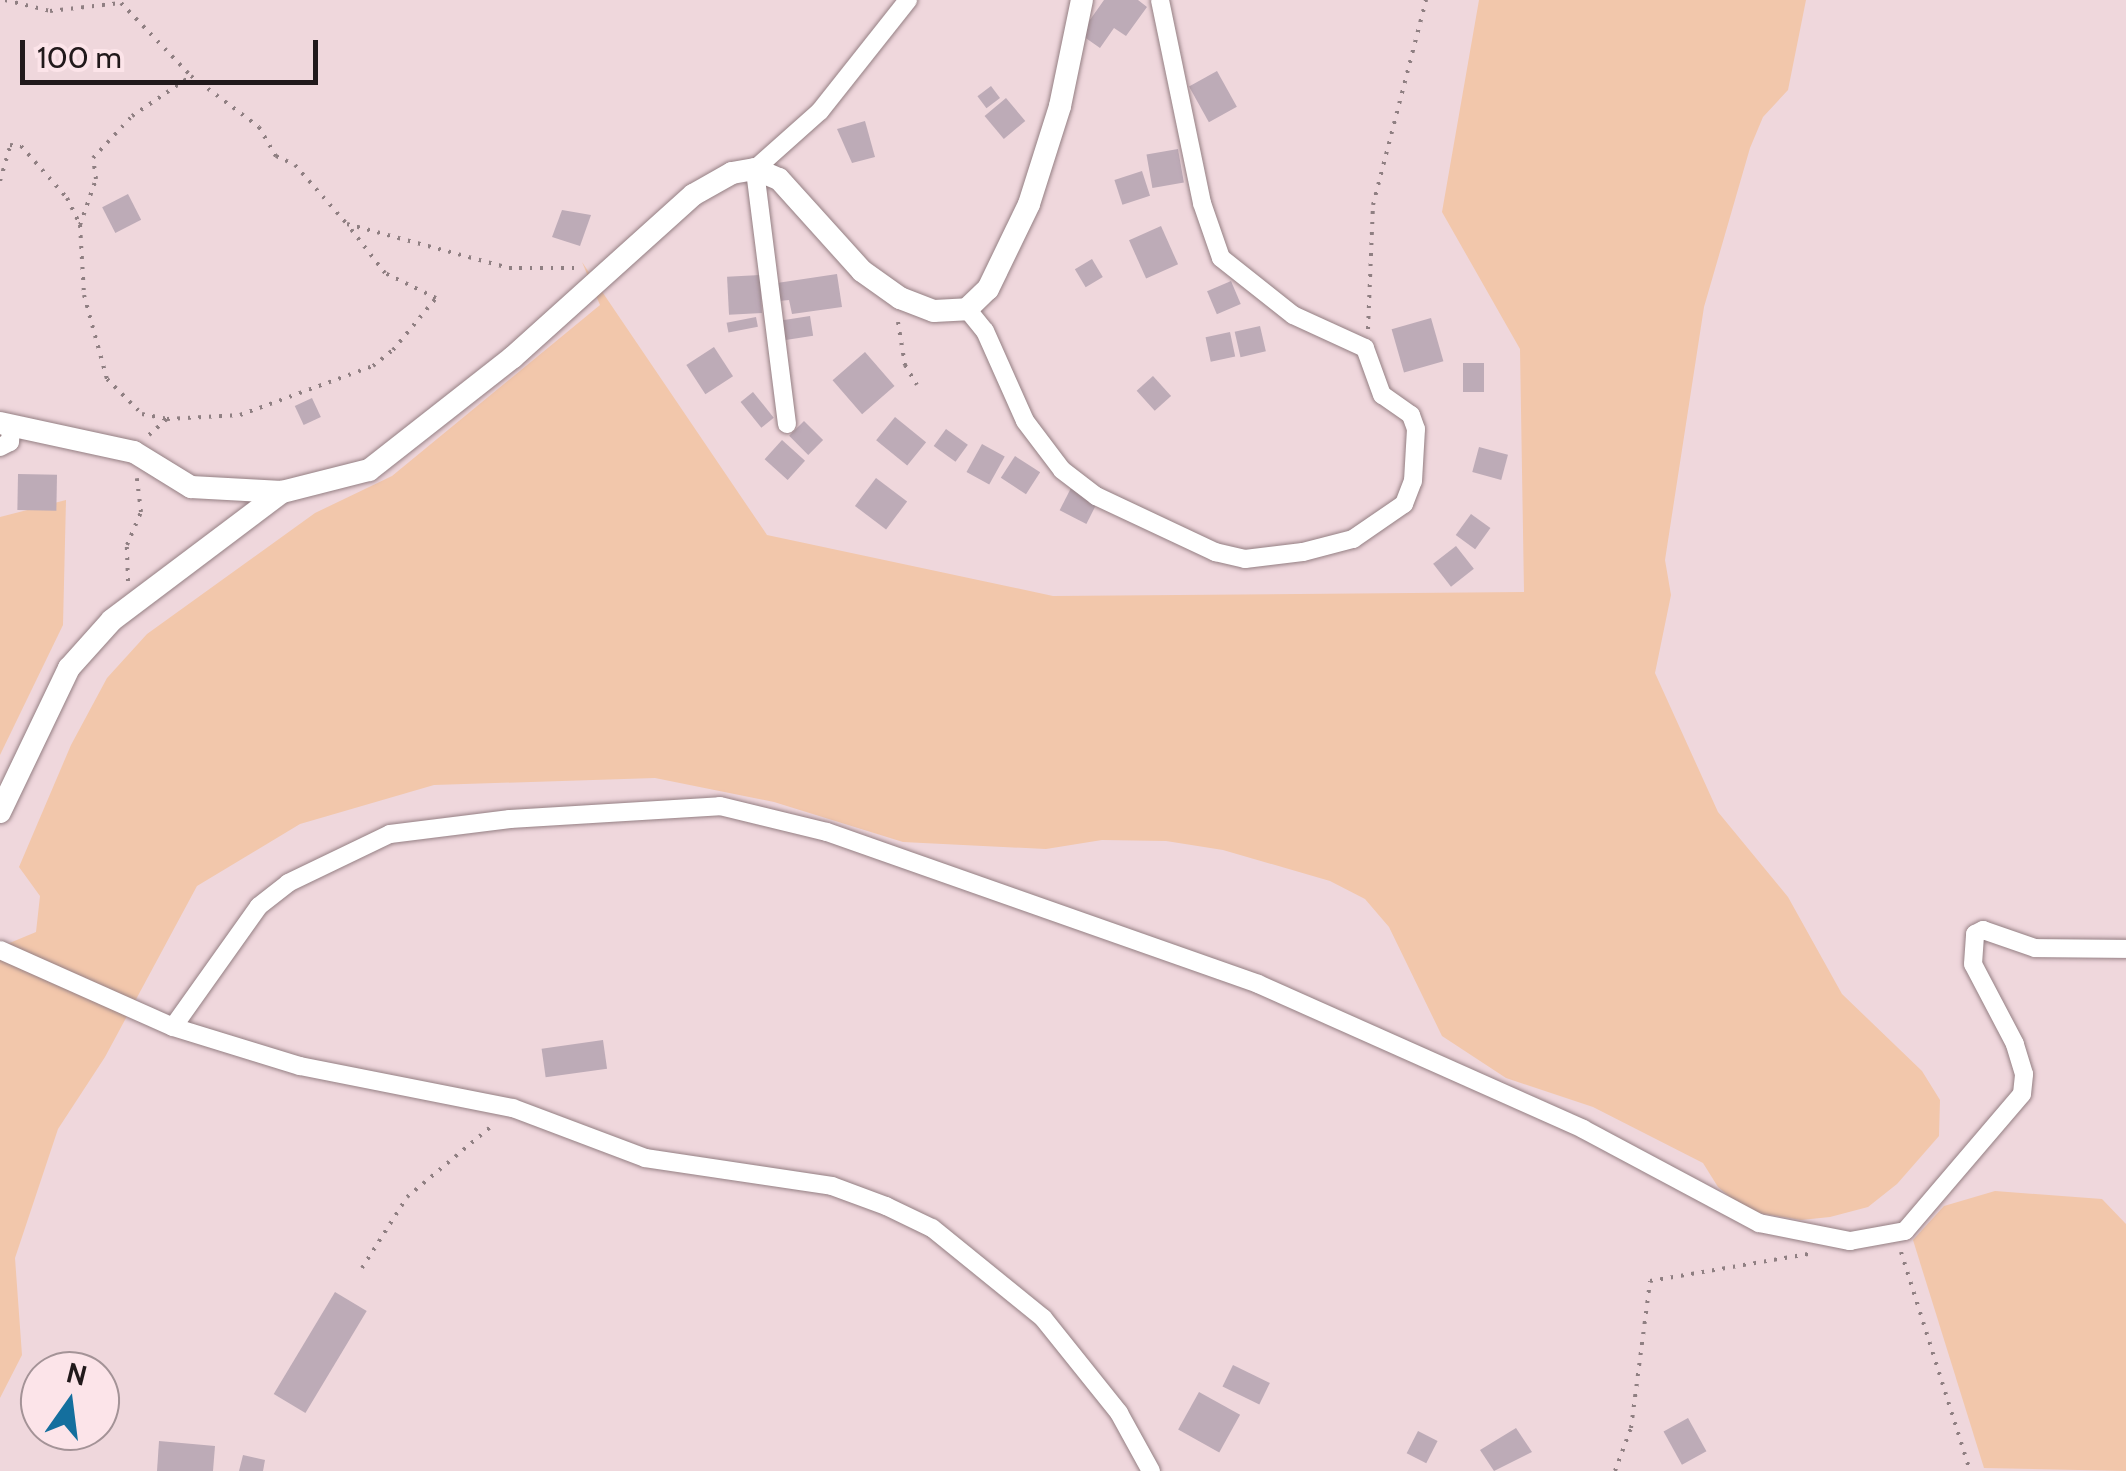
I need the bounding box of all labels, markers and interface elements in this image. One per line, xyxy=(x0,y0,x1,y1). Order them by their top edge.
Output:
scale bar xyxy=(25,20,322,82)
text: 100 m xyxy=(37,39,122,76)
north arrow xyxy=(20,1351,120,1451)
text: N xyxy=(63,1355,90,1393)

